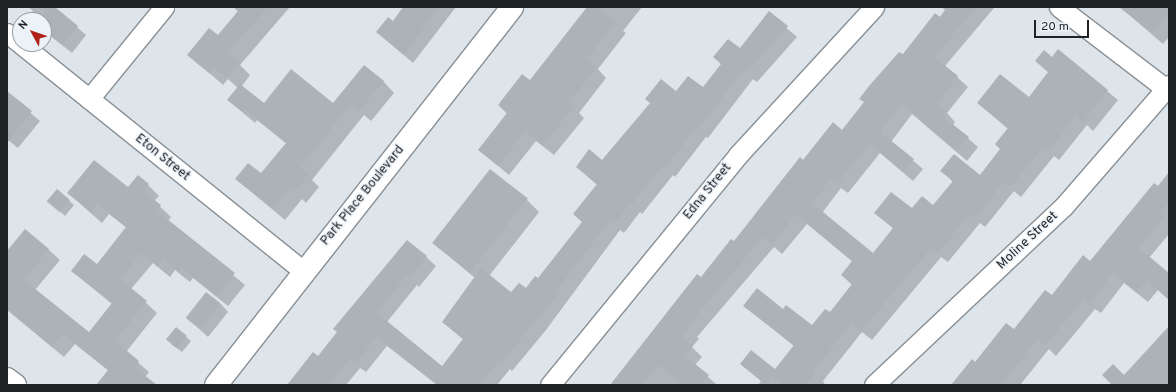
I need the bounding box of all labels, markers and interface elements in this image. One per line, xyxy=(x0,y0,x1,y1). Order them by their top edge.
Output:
north arrow xyxy=(12,12,52,52)
scale bar xyxy=(1036,12,1091,38)
text: N xyxy=(16,17,31,32)
text: 20 m xyxy=(1041,19,1069,35)
street label: Eton Street xyxy=(132,131,192,185)
street label: Park Place Boulevard xyxy=(318,143,408,249)
street label: Edna Street xyxy=(681,161,735,223)
street label: Moline Street xyxy=(994,209,1062,273)

